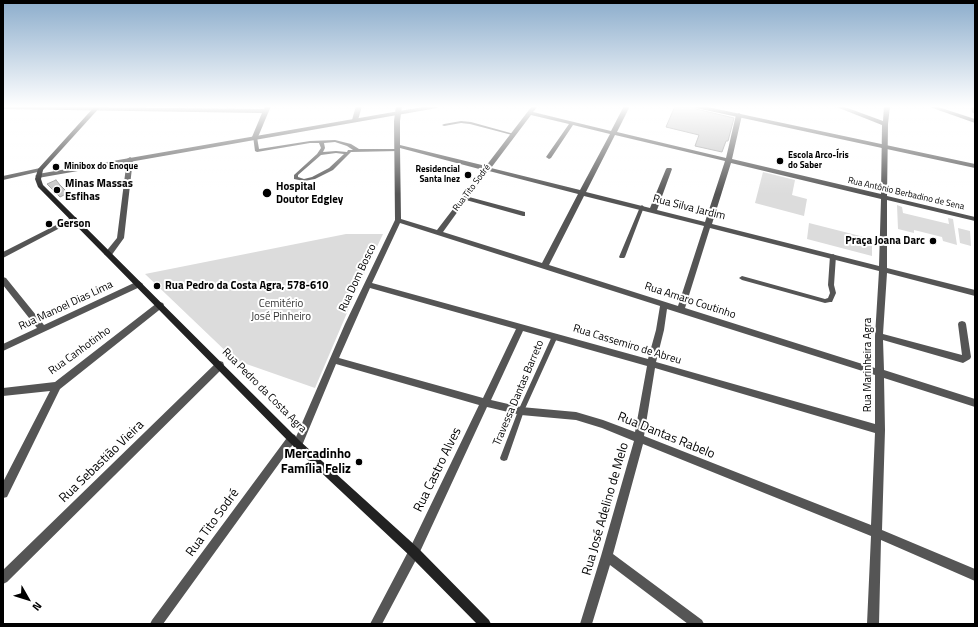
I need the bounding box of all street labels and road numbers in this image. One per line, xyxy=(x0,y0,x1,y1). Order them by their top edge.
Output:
street label: Rua Tito Sodré xyxy=(451,163,493,213)
street label: Rua Antônio Berbadino de Sena xyxy=(847,175,965,213)
street label: Rua Silva Jardim xyxy=(651,193,727,223)
street label: Rua Dom Bosco xyxy=(337,242,379,314)
street label: Rua Manoel Dias Lima xyxy=(17,278,115,334)
street label: Rua Amaro Coutinho xyxy=(643,280,737,322)
street label: Rua Marinheira Agra xyxy=(861,318,875,412)
street label: Rua Cassemiro de Abreu xyxy=(571,322,683,368)
street label: Rua Canhotinho xyxy=(46,324,114,378)
street label: Travessa Dantas Barreto xyxy=(491,338,547,448)
street label: Rua Pedro da Costa Agra xyxy=(219,346,309,436)
street label: Rua Dantas Rabelo xyxy=(615,409,717,463)
street label: Rua Sebastião Vieira xyxy=(56,418,148,506)
street label: Rua Castro Alves xyxy=(411,425,465,515)
street label: Rua José Adelino de Melo xyxy=(580,441,632,577)
street label: Rua Tito Sodré xyxy=(183,486,243,560)

